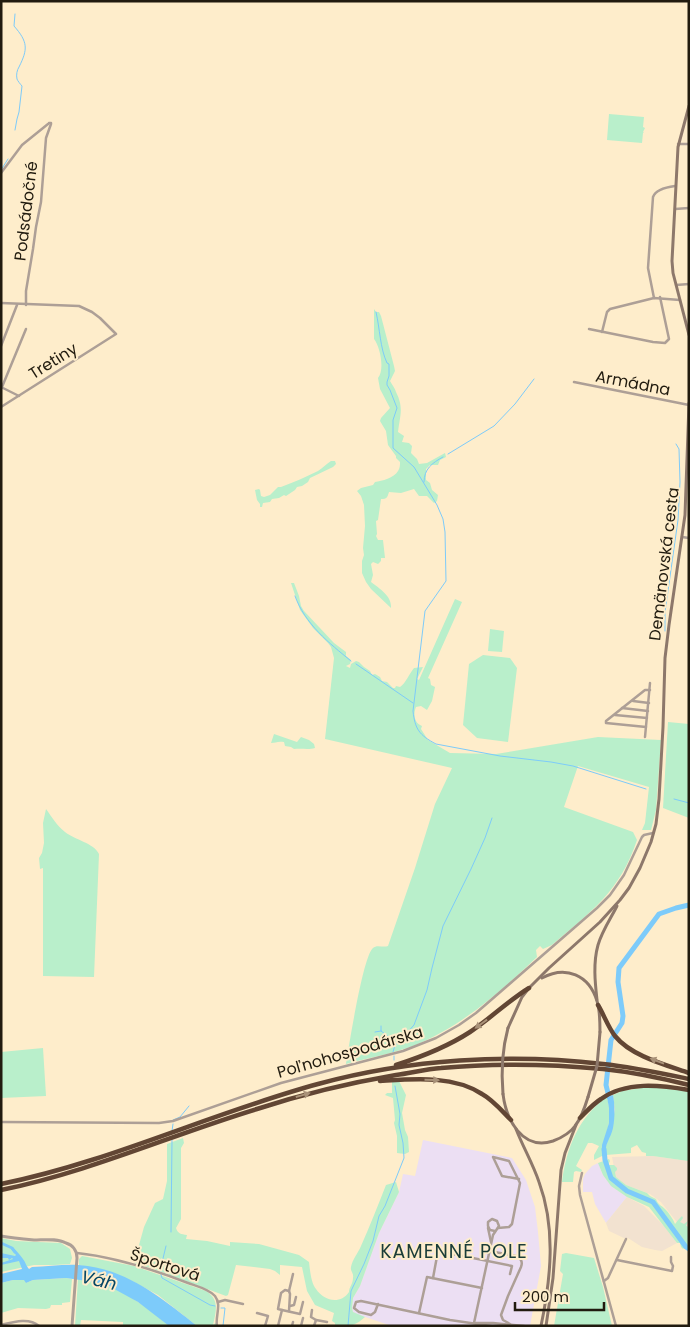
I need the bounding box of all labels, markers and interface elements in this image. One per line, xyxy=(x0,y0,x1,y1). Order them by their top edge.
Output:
street label: Podsádočné xyxy=(8,160,44,262)
street label: Tretiny xyxy=(24,337,82,385)
street label: Armádna xyxy=(594,364,672,402)
street label: Demänovská cesta xyxy=(643,486,685,642)
one-way arrow xyxy=(475,1019,488,1030)
street label: Poľnohospodárska xyxy=(274,1020,426,1084)
one-way arrow xyxy=(649,1057,664,1065)
one-way arrow xyxy=(425,1076,441,1084)
one-way arrow xyxy=(296,1091,311,1099)
district label: KAMENNÉ POLE xyxy=(380,1238,528,1265)
street label: Športová xyxy=(127,1243,203,1287)
water label: Váh xyxy=(79,1264,119,1296)
scale bar xyxy=(515,1280,604,1312)
text: 200 m xyxy=(522,1286,569,1307)

